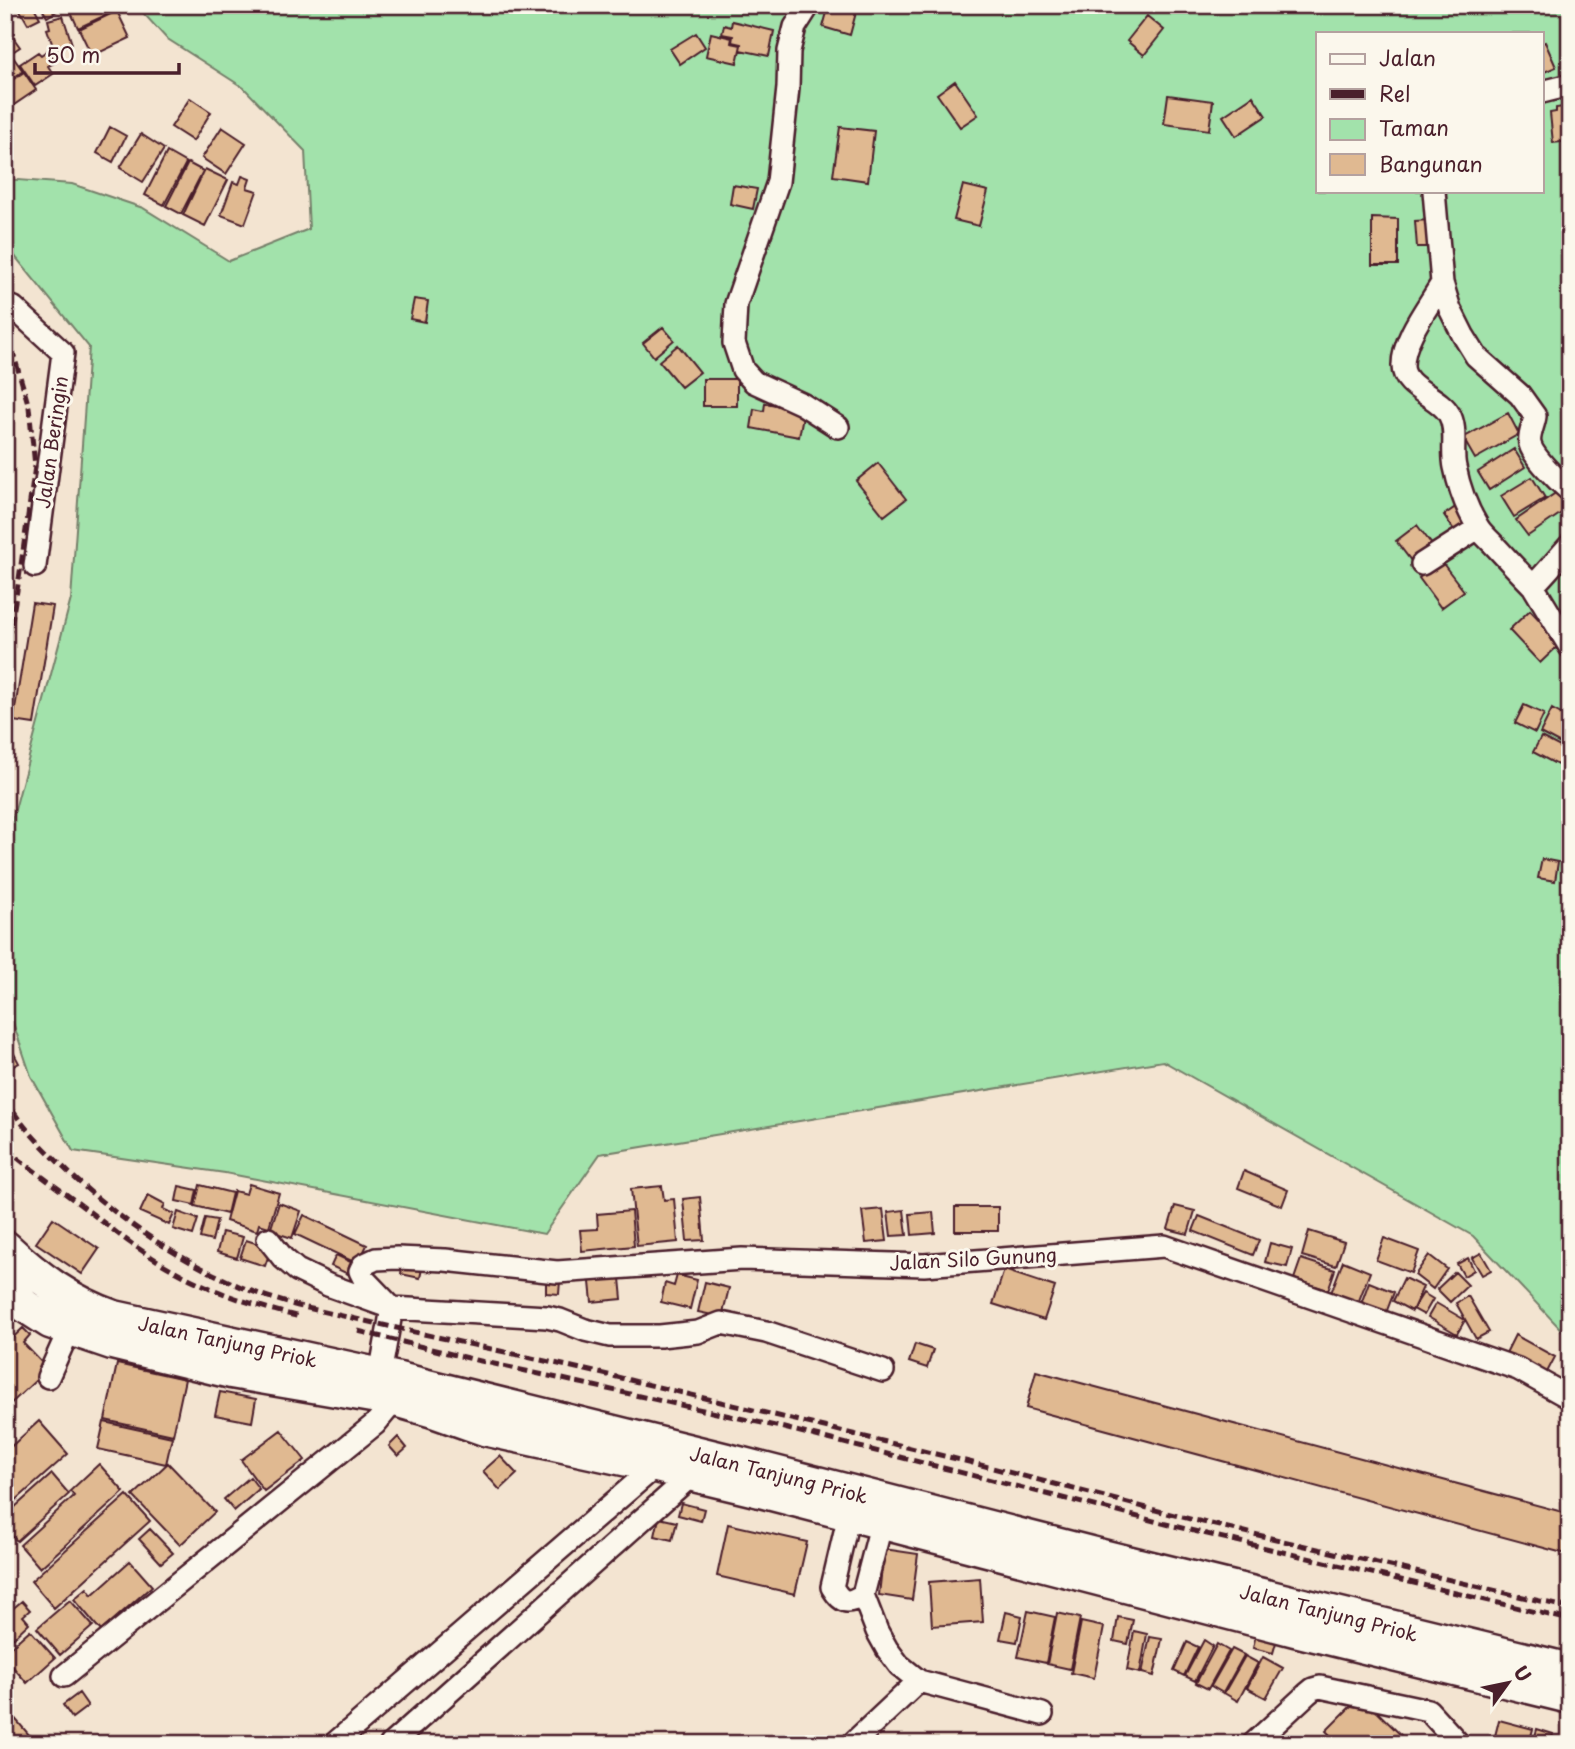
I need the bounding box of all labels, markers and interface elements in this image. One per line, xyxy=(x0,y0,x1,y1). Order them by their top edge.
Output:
scale bar xyxy=(35,32,178,76)
legend xyxy=(1316,32,1544,192)
text: 50 m xyxy=(46,38,100,70)
text: Jalan xyxy=(1379,41,1436,73)
text: Rel xyxy=(1379,77,1410,109)
text: Taman xyxy=(1379,111,1449,143)
text: Bangunan xyxy=(1379,147,1483,179)
street label: Jalan Beringin xyxy=(28,374,74,510)
street label: Jalan Silo Gunung xyxy=(888,1240,1058,1276)
street label: Jalan Tanjung Priok xyxy=(136,1308,320,1374)
street label: Jalan Tanjung Priok xyxy=(687,1438,871,1510)
street label: Jalan Tanjung Priok xyxy=(1237,1576,1421,1648)
north arrow xyxy=(1474,1648,1544,1718)
text: U xyxy=(1507,1660,1539,1687)

